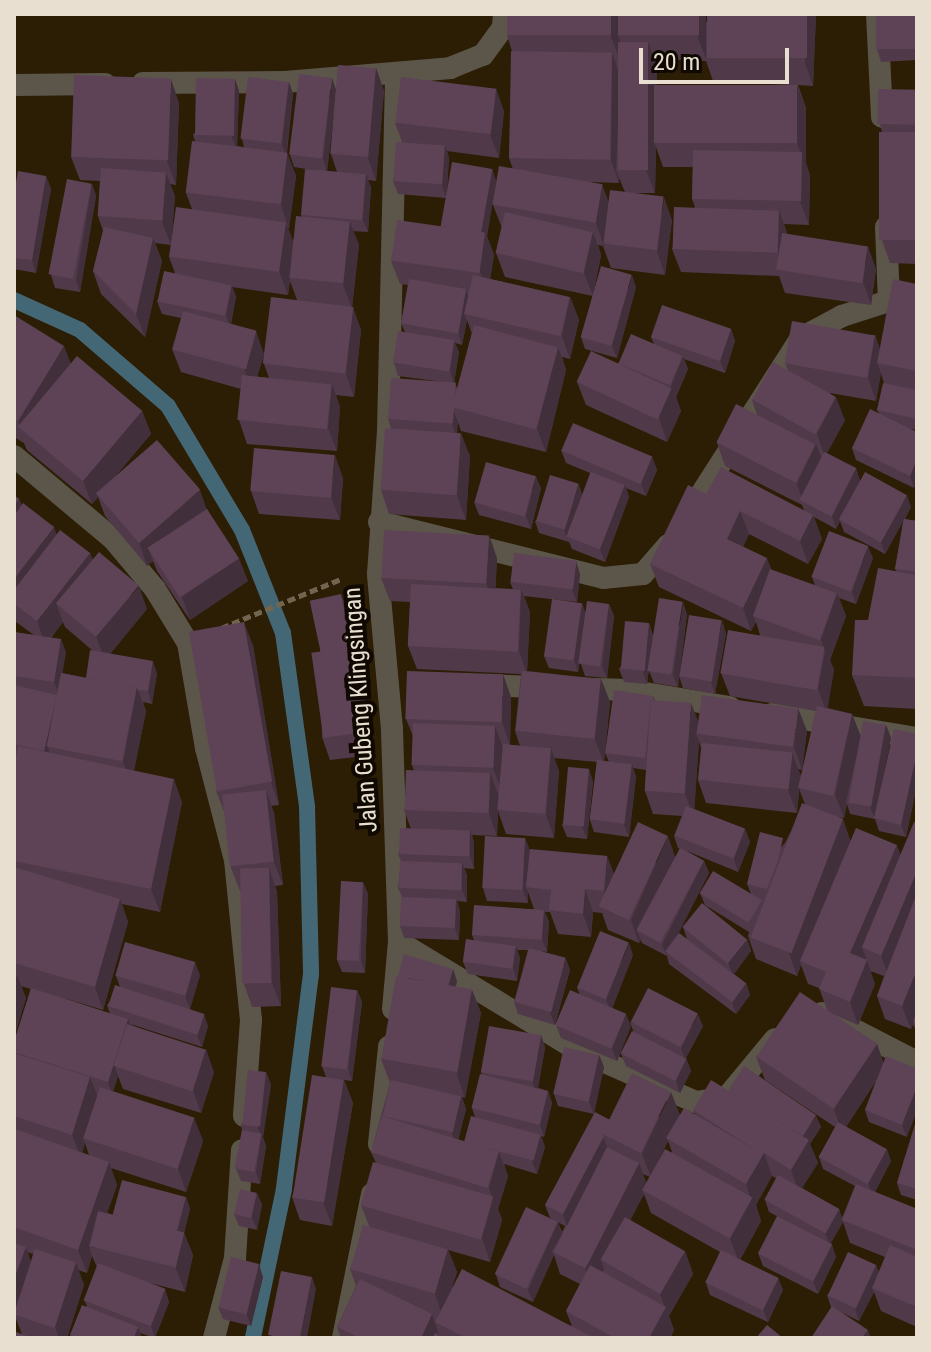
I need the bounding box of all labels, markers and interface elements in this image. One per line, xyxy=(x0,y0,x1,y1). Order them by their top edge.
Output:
scale bar xyxy=(643,32,793,82)
text: 20 m xyxy=(653,48,700,76)
street label: Jalan Gubeng Klingsingan xyxy=(338,586,384,834)

